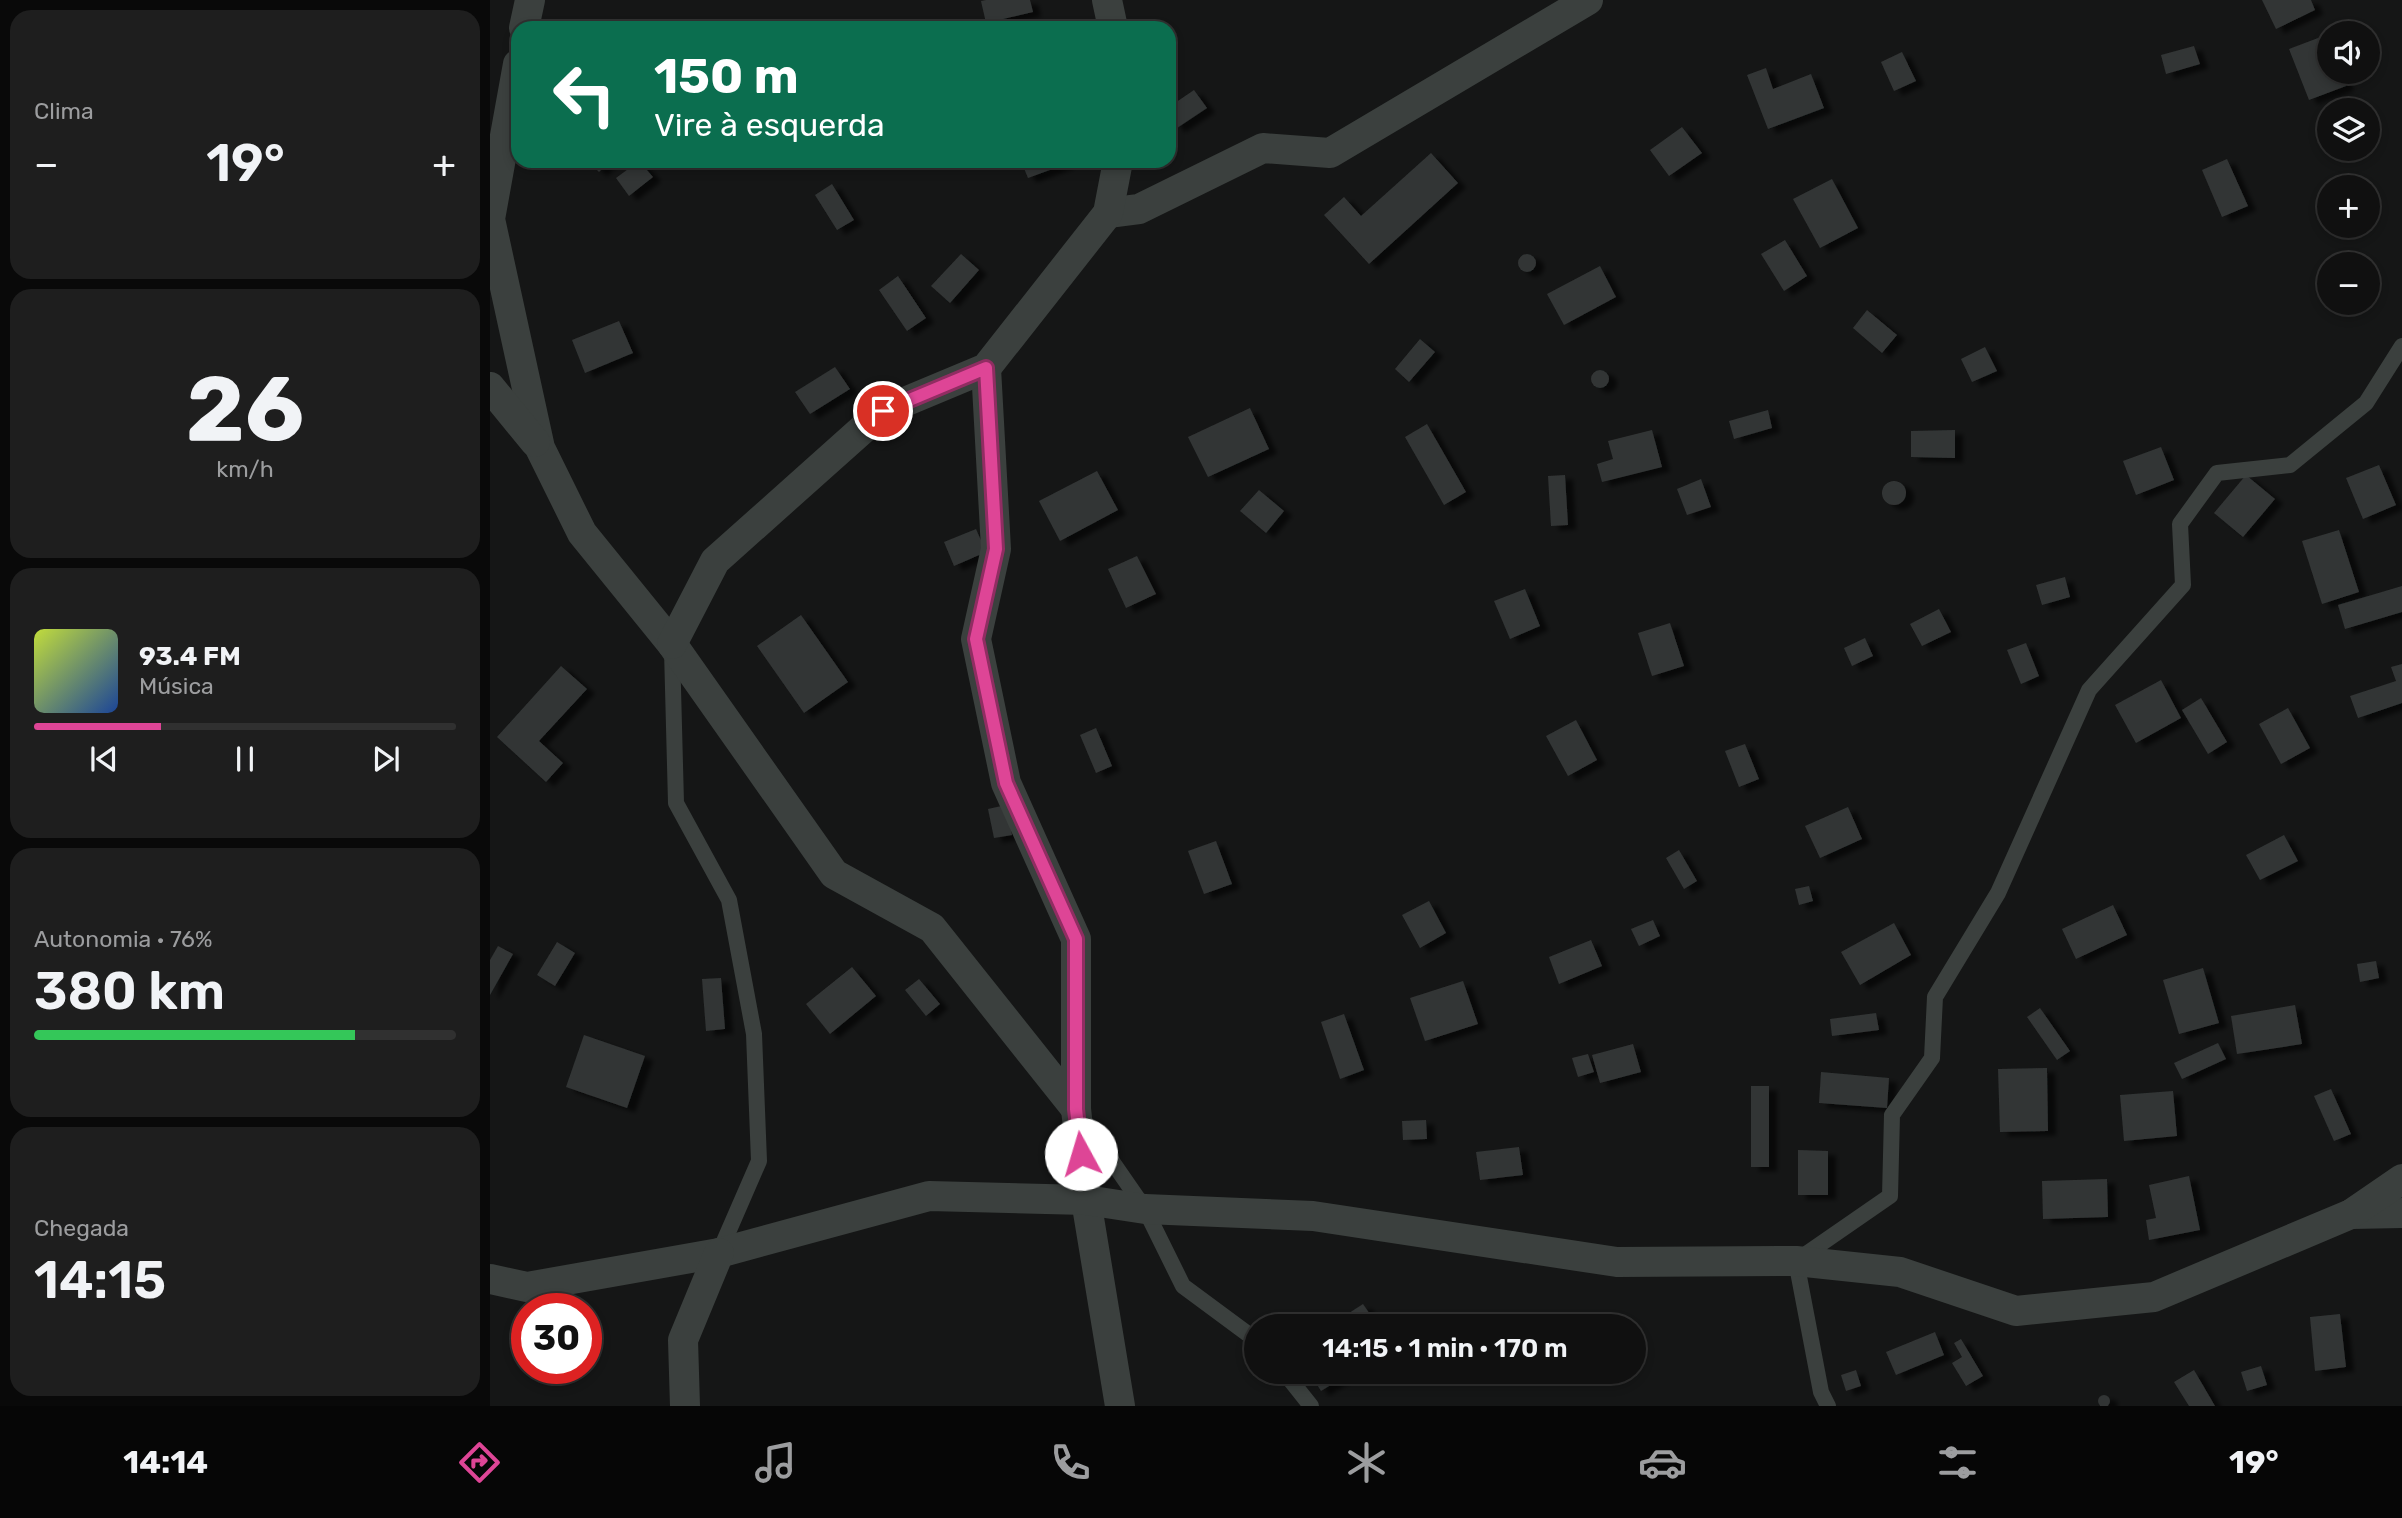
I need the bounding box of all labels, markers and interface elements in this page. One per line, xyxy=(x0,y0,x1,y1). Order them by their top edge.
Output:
map controls xyxy=(2317,21,2380,315)
button: sound xyxy=(2317,21,2380,84)
text: 150 m xyxy=(654,47,799,105)
icon: left xyxy=(539,49,630,140)
text: Clima xyxy=(34,97,94,125)
button: layers xyxy=(2317,98,2380,161)
text: Vire à esquerda xyxy=(654,106,885,144)
text: 19° xyxy=(206,132,285,194)
text: − xyxy=(34,141,59,187)
text: + xyxy=(432,141,456,187)
button: + xyxy=(2317,175,2380,238)
button: − xyxy=(2317,252,2380,315)
text: 26 xyxy=(186,355,304,463)
pin xyxy=(853,381,913,441)
icon: arrive xyxy=(864,392,902,430)
text: km/h xyxy=(216,455,274,483)
text: 93.4 FM xyxy=(139,641,241,672)
text: Música xyxy=(139,672,214,700)
icon: previous xyxy=(85,740,123,778)
icon: pause xyxy=(226,740,264,778)
icon: next xyxy=(367,740,405,778)
text: Autonomia · 76% xyxy=(34,925,212,953)
text: 380 km xyxy=(34,960,225,1022)
position arrow xyxy=(1044,1117,1118,1191)
text: Chegada xyxy=(34,1214,129,1242)
text: 14:15 xyxy=(34,1249,166,1311)
speed limit sign: 30 xyxy=(511,1293,602,1384)
text: 14:15 · 1 min · 170 m xyxy=(1322,1333,1568,1364)
icon: directions xyxy=(455,1438,504,1487)
icon: music xyxy=(751,1438,800,1487)
icon: phone xyxy=(1046,1438,1095,1487)
icon: climate xyxy=(1342,1438,1391,1487)
icon: car xyxy=(1638,1438,1687,1487)
icon: filters xyxy=(1933,1438,1982,1487)
text: 14:14 xyxy=(123,1443,208,1481)
text: 19° xyxy=(2229,1443,2279,1481)

